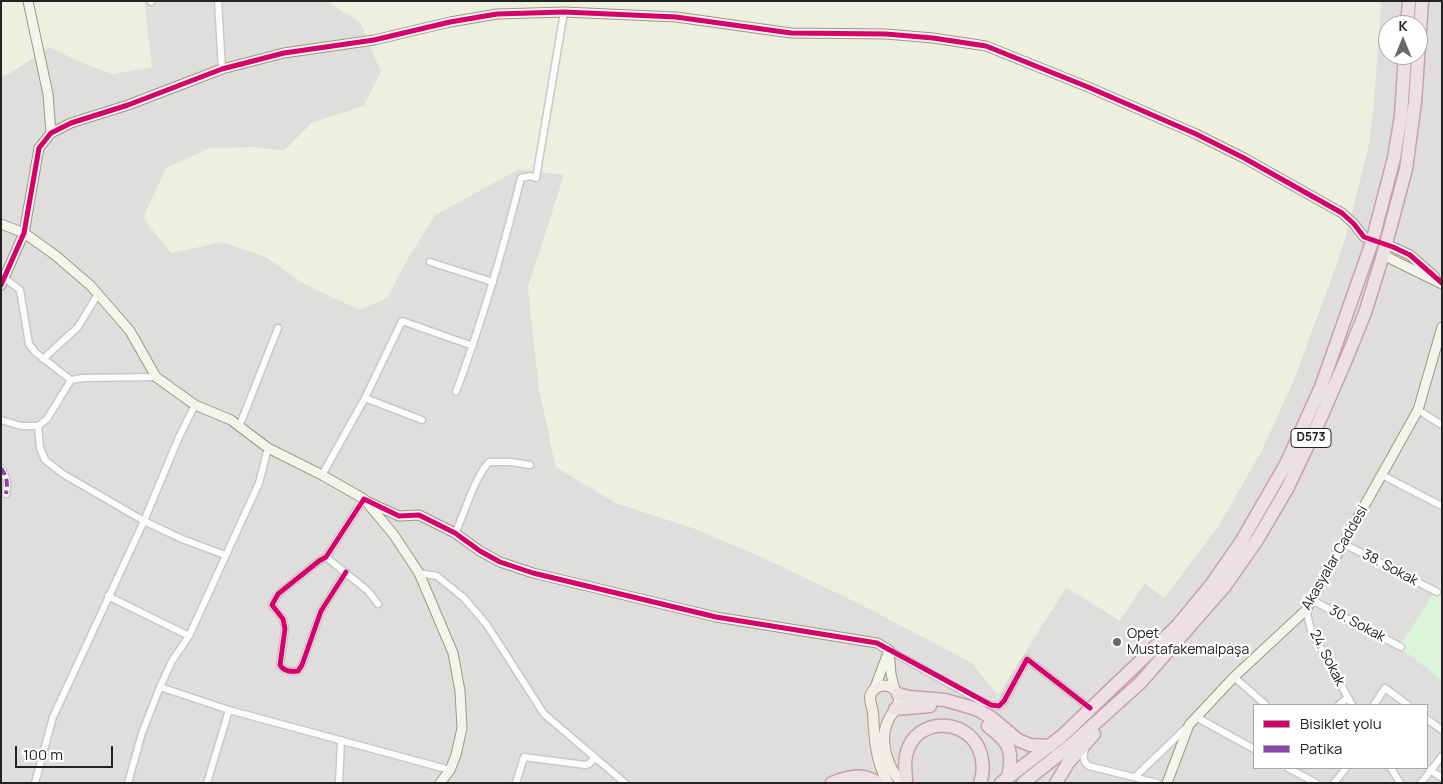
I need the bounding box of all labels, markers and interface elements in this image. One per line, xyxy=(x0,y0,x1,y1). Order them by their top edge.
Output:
north arrow xyxy=(1378,15,1428,65)
text: K xyxy=(1398,16,1408,35)
road number: D573 xyxy=(1291,428,1331,448)
street label: Akasyalar Caddesi xyxy=(1298,503,1372,613)
street label: 38. Sokak xyxy=(1359,546,1421,590)
street label: 30. Sokak xyxy=(1326,602,1388,646)
place label: Opet Mustafakemalpaşa xyxy=(1127,626,1249,658)
street label: 24. Sokak xyxy=(1306,627,1348,689)
marker: Opet Mustafakemalpaşa xyxy=(1111,636,1123,648)
legend xyxy=(1253,704,1428,769)
text: Bisiklet yolu xyxy=(1300,713,1382,734)
scale bar xyxy=(18,736,115,768)
text: Patika xyxy=(1300,738,1342,759)
text: 100 m xyxy=(23,744,63,765)

